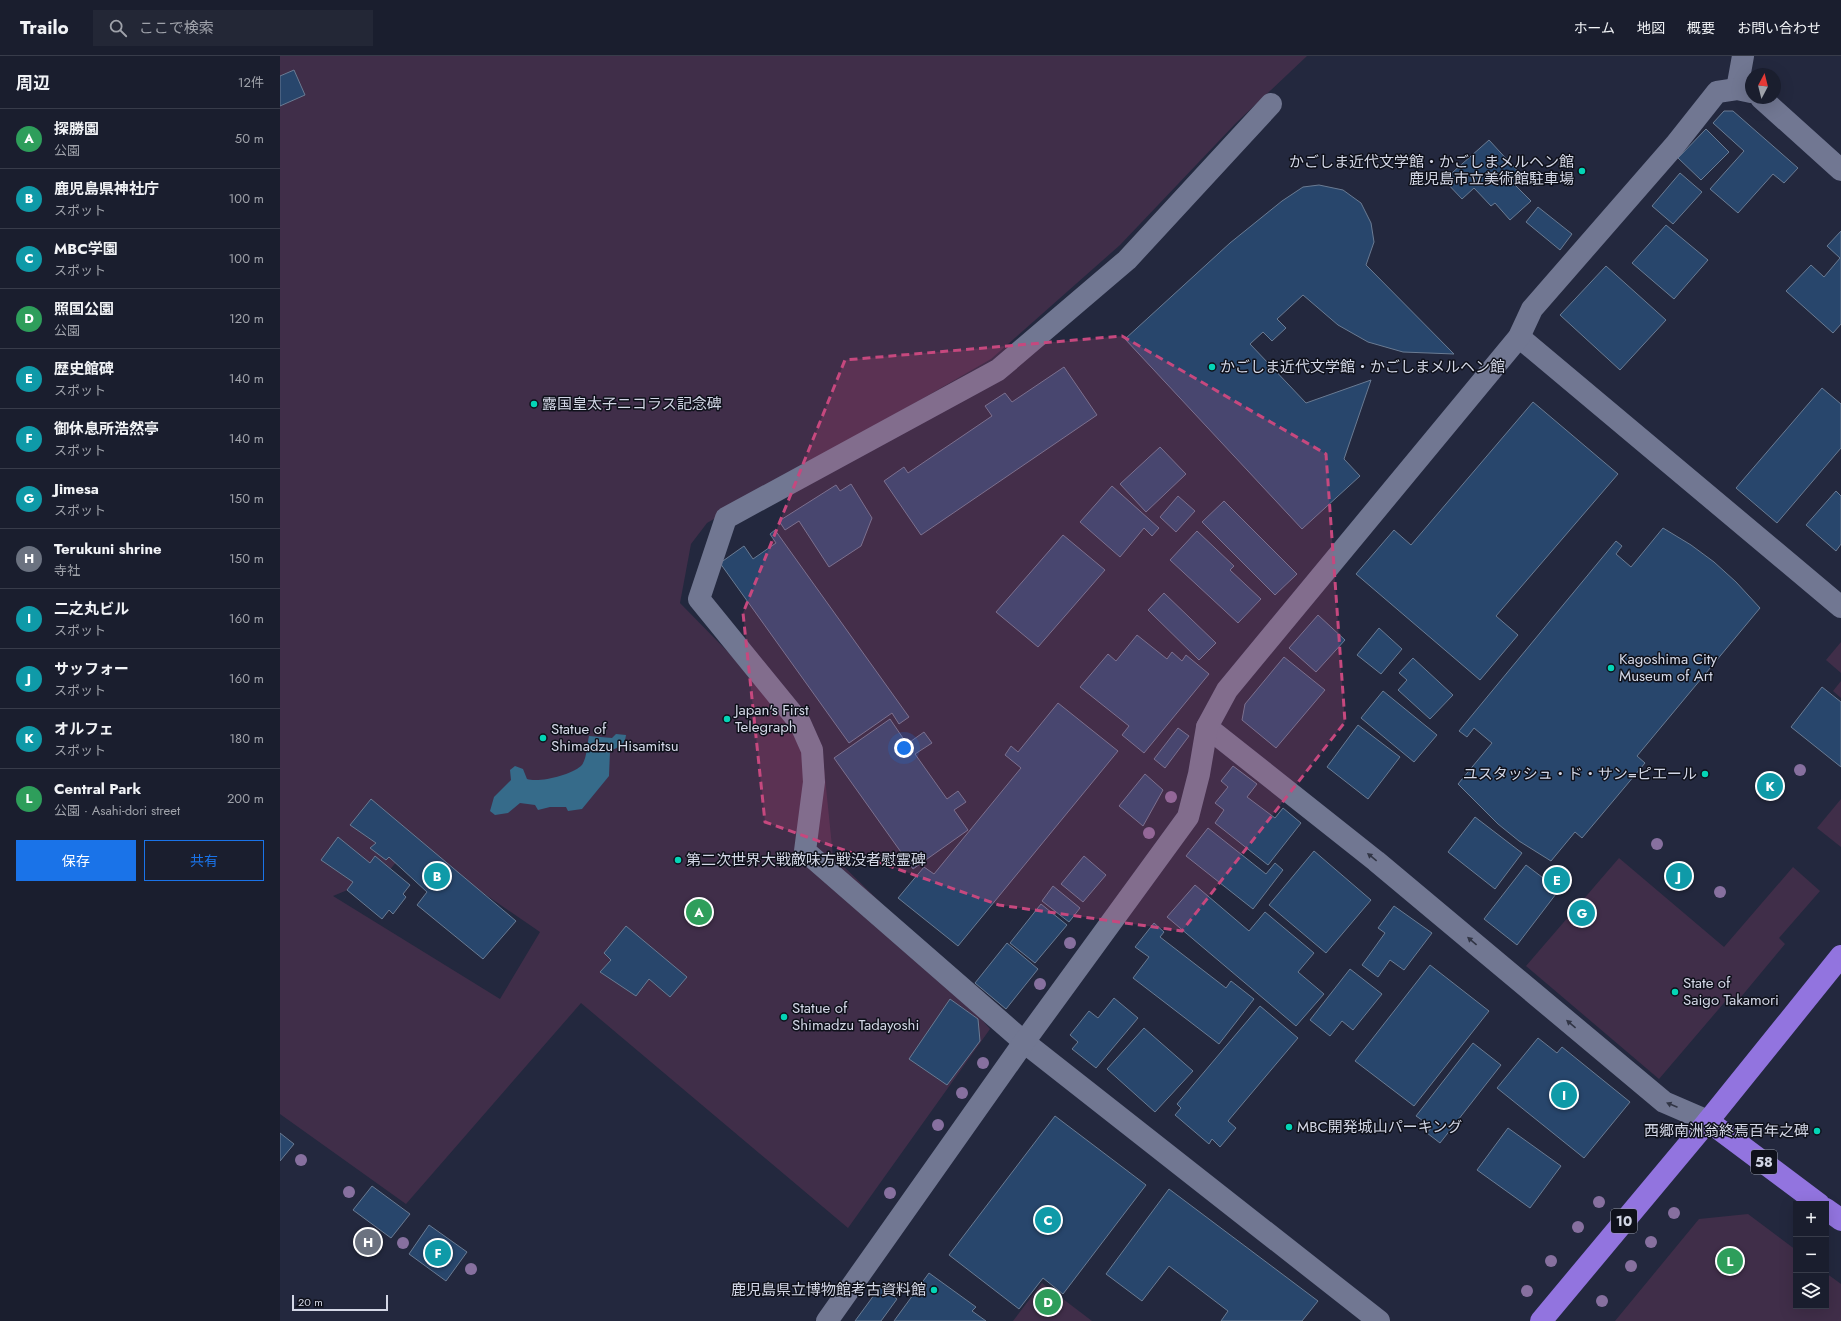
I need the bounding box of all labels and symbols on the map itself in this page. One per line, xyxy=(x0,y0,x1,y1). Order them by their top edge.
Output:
north arrow xyxy=(1745,68,1781,104)
place label: かごしま近代文学館・かごしまメルヘン館 鹿児島市立美術館駐車場 xyxy=(1289,151,1574,190)
marker: かごしま近代文学館・かごしまメルヘン館 鹿児島市立美術館駐車場 xyxy=(1577,166,1587,176)
place label: かごしま近代文学館・かごしまメルヘン館 xyxy=(1220,356,1505,378)
marker: かごしま近代文学館・かごしまメルヘン館 xyxy=(1207,362,1217,372)
place label: 露国皇太子ニコラス記念碑 xyxy=(542,393,722,415)
marker: 露国皇太子ニコラス記念碑 xyxy=(529,399,539,409)
place label: Kagoshima City Museum of Art xyxy=(1619,648,1717,687)
marker: Kagoshima City Museum of Art xyxy=(1606,663,1616,673)
place label: Japan's First Telegraph xyxy=(733,699,809,738)
marker: Japan's First Telegraph xyxy=(722,714,732,724)
place label: Statue of Shimadzu Hisamitsu xyxy=(551,718,679,757)
marker: Statue of Shimadzu Hisamitsu xyxy=(538,733,548,743)
your location xyxy=(894,738,914,758)
place label: ユスタッシュ・ド・サン=ピエール xyxy=(1463,763,1697,785)
marker: ユスタッシュ・ド・サン=ピエール xyxy=(1700,769,1710,779)
pin: K xyxy=(1757,771,1783,801)
place label: 第二次世界大戦敵味方戦没者慰霊碑 xyxy=(686,849,926,871)
one-way arrow xyxy=(1366,853,1377,862)
marker: 第二次世界大戦敵味方戦没者慰霊碑 xyxy=(673,855,683,865)
pin: B xyxy=(424,861,450,891)
pin: J xyxy=(1666,861,1692,891)
pin: E xyxy=(1544,865,1570,895)
pin: A xyxy=(686,897,712,927)
pin: G xyxy=(1569,898,1595,928)
one-way arrow xyxy=(1466,936,1477,945)
place label: State of Saigo Takamori xyxy=(1683,972,1779,1011)
marker: State of Saigo Takamori xyxy=(1670,987,1680,997)
place label: Statue of Shimadzu Tadayoshi xyxy=(792,997,919,1036)
marker: Statue of Shimadzu Tadayoshi xyxy=(779,1012,789,1022)
one-way arrow xyxy=(1566,1020,1577,1029)
pin: I xyxy=(1551,1080,1577,1110)
one-way arrow xyxy=(1666,1102,1678,1108)
place label: MBC開発城山パーキング xyxy=(1297,1116,1462,1138)
place label: 西郷南洲翁終焉百年之碑 xyxy=(1644,1120,1809,1142)
marker: MBC開発城山パーキング xyxy=(1284,1122,1294,1132)
marker: 西郷南洲翁終焉百年之碑 xyxy=(1812,1126,1822,1136)
road number: 58 xyxy=(1751,1150,1777,1174)
pin: C xyxy=(1035,1205,1061,1235)
road number: 10 xyxy=(1611,1209,1637,1233)
pin: H xyxy=(355,1227,381,1257)
pin: F xyxy=(425,1238,451,1268)
pin: L xyxy=(1717,1246,1743,1276)
place label: 鹿児島県立博物館考古資料館 xyxy=(731,1279,926,1301)
marker: 鹿児島県立博物館考古資料館 xyxy=(929,1285,939,1295)
pin: D xyxy=(1035,1287,1061,1317)
scale bar xyxy=(292,1293,388,1312)

